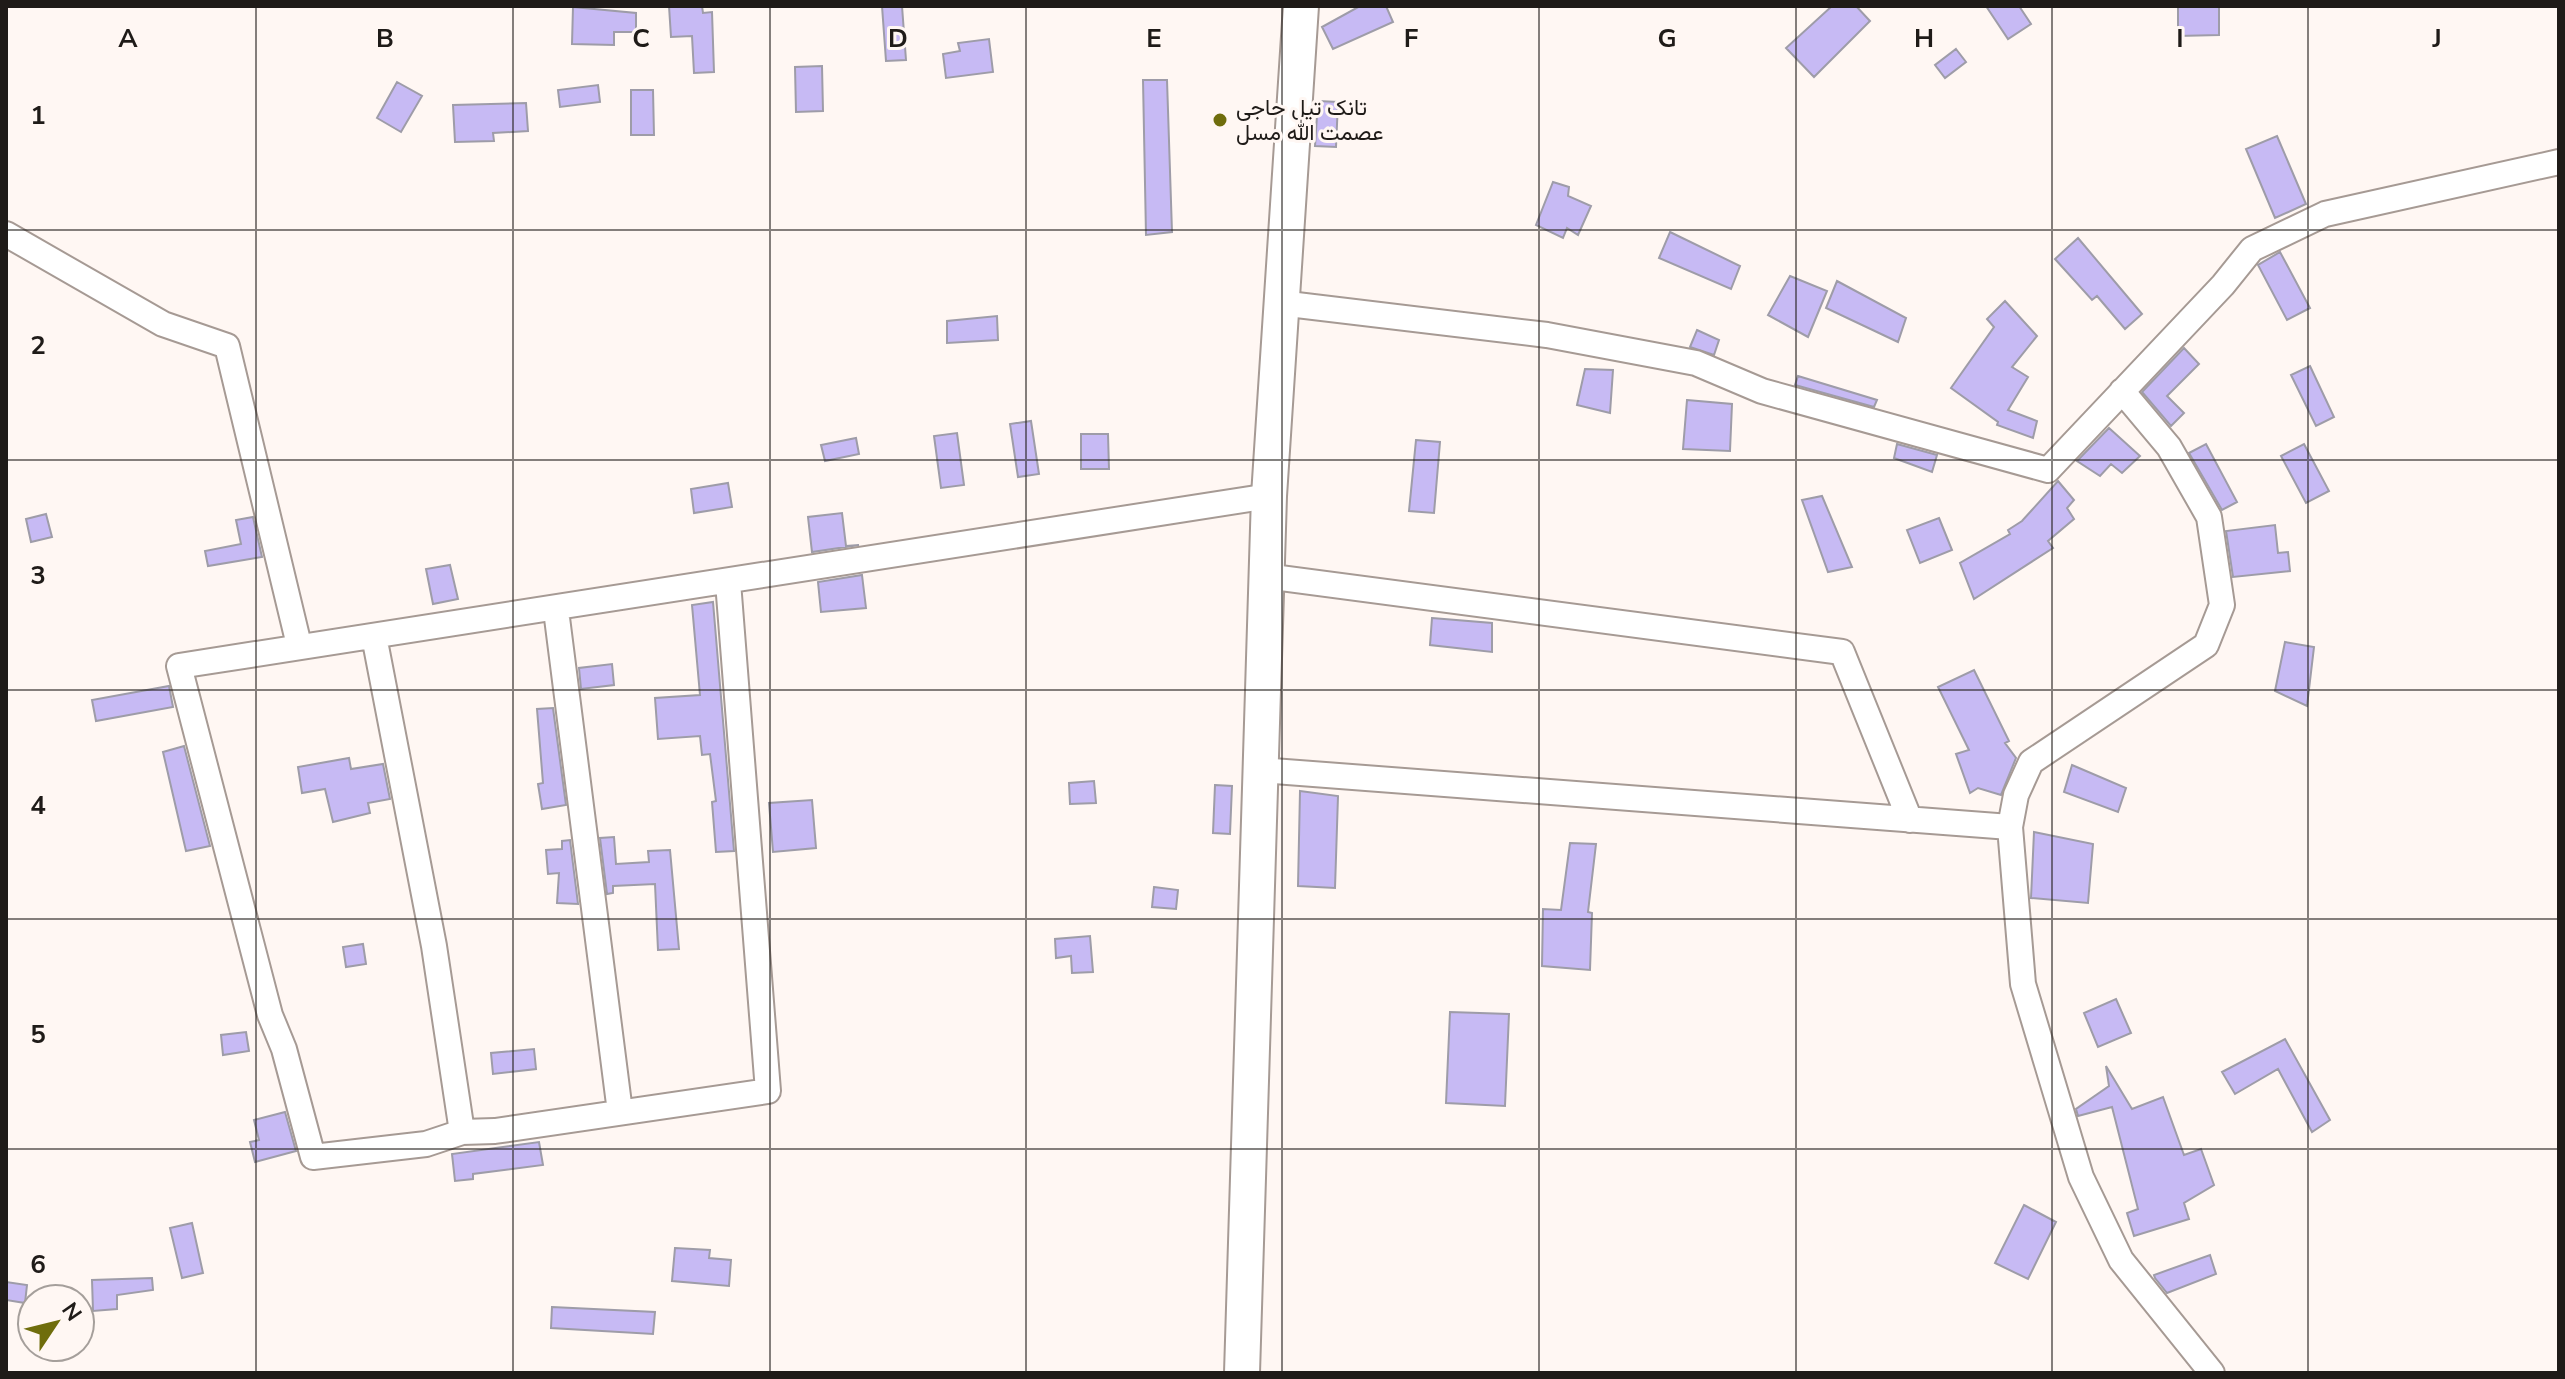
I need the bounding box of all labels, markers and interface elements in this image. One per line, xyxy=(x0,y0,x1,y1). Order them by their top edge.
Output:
text: A xyxy=(118,21,138,56)
text: B xyxy=(376,21,394,56)
text: C xyxy=(632,21,650,56)
text: D xyxy=(888,21,908,56)
text: E xyxy=(1146,21,1162,56)
text: F xyxy=(1404,21,1418,56)
text: G xyxy=(1657,21,1677,56)
text: H xyxy=(1914,21,1934,56)
text: I xyxy=(2176,21,2184,56)
text: J xyxy=(2431,21,2442,56)
place label: تانک تیل حاجی عصمت الله مسل xyxy=(1236,93,1384,148)
text: 1 xyxy=(30,98,46,133)
marker: تانک تیل حاجی عصمت الله مسل xyxy=(1211,111,1229,129)
text: 2 xyxy=(30,328,46,363)
text: 3 xyxy=(30,558,46,593)
text: 4 xyxy=(30,788,46,823)
text: 5 xyxy=(30,1017,46,1052)
text: 6 xyxy=(30,1247,46,1282)
north arrow xyxy=(16,1283,96,1363)
text: N xyxy=(55,1297,89,1327)

